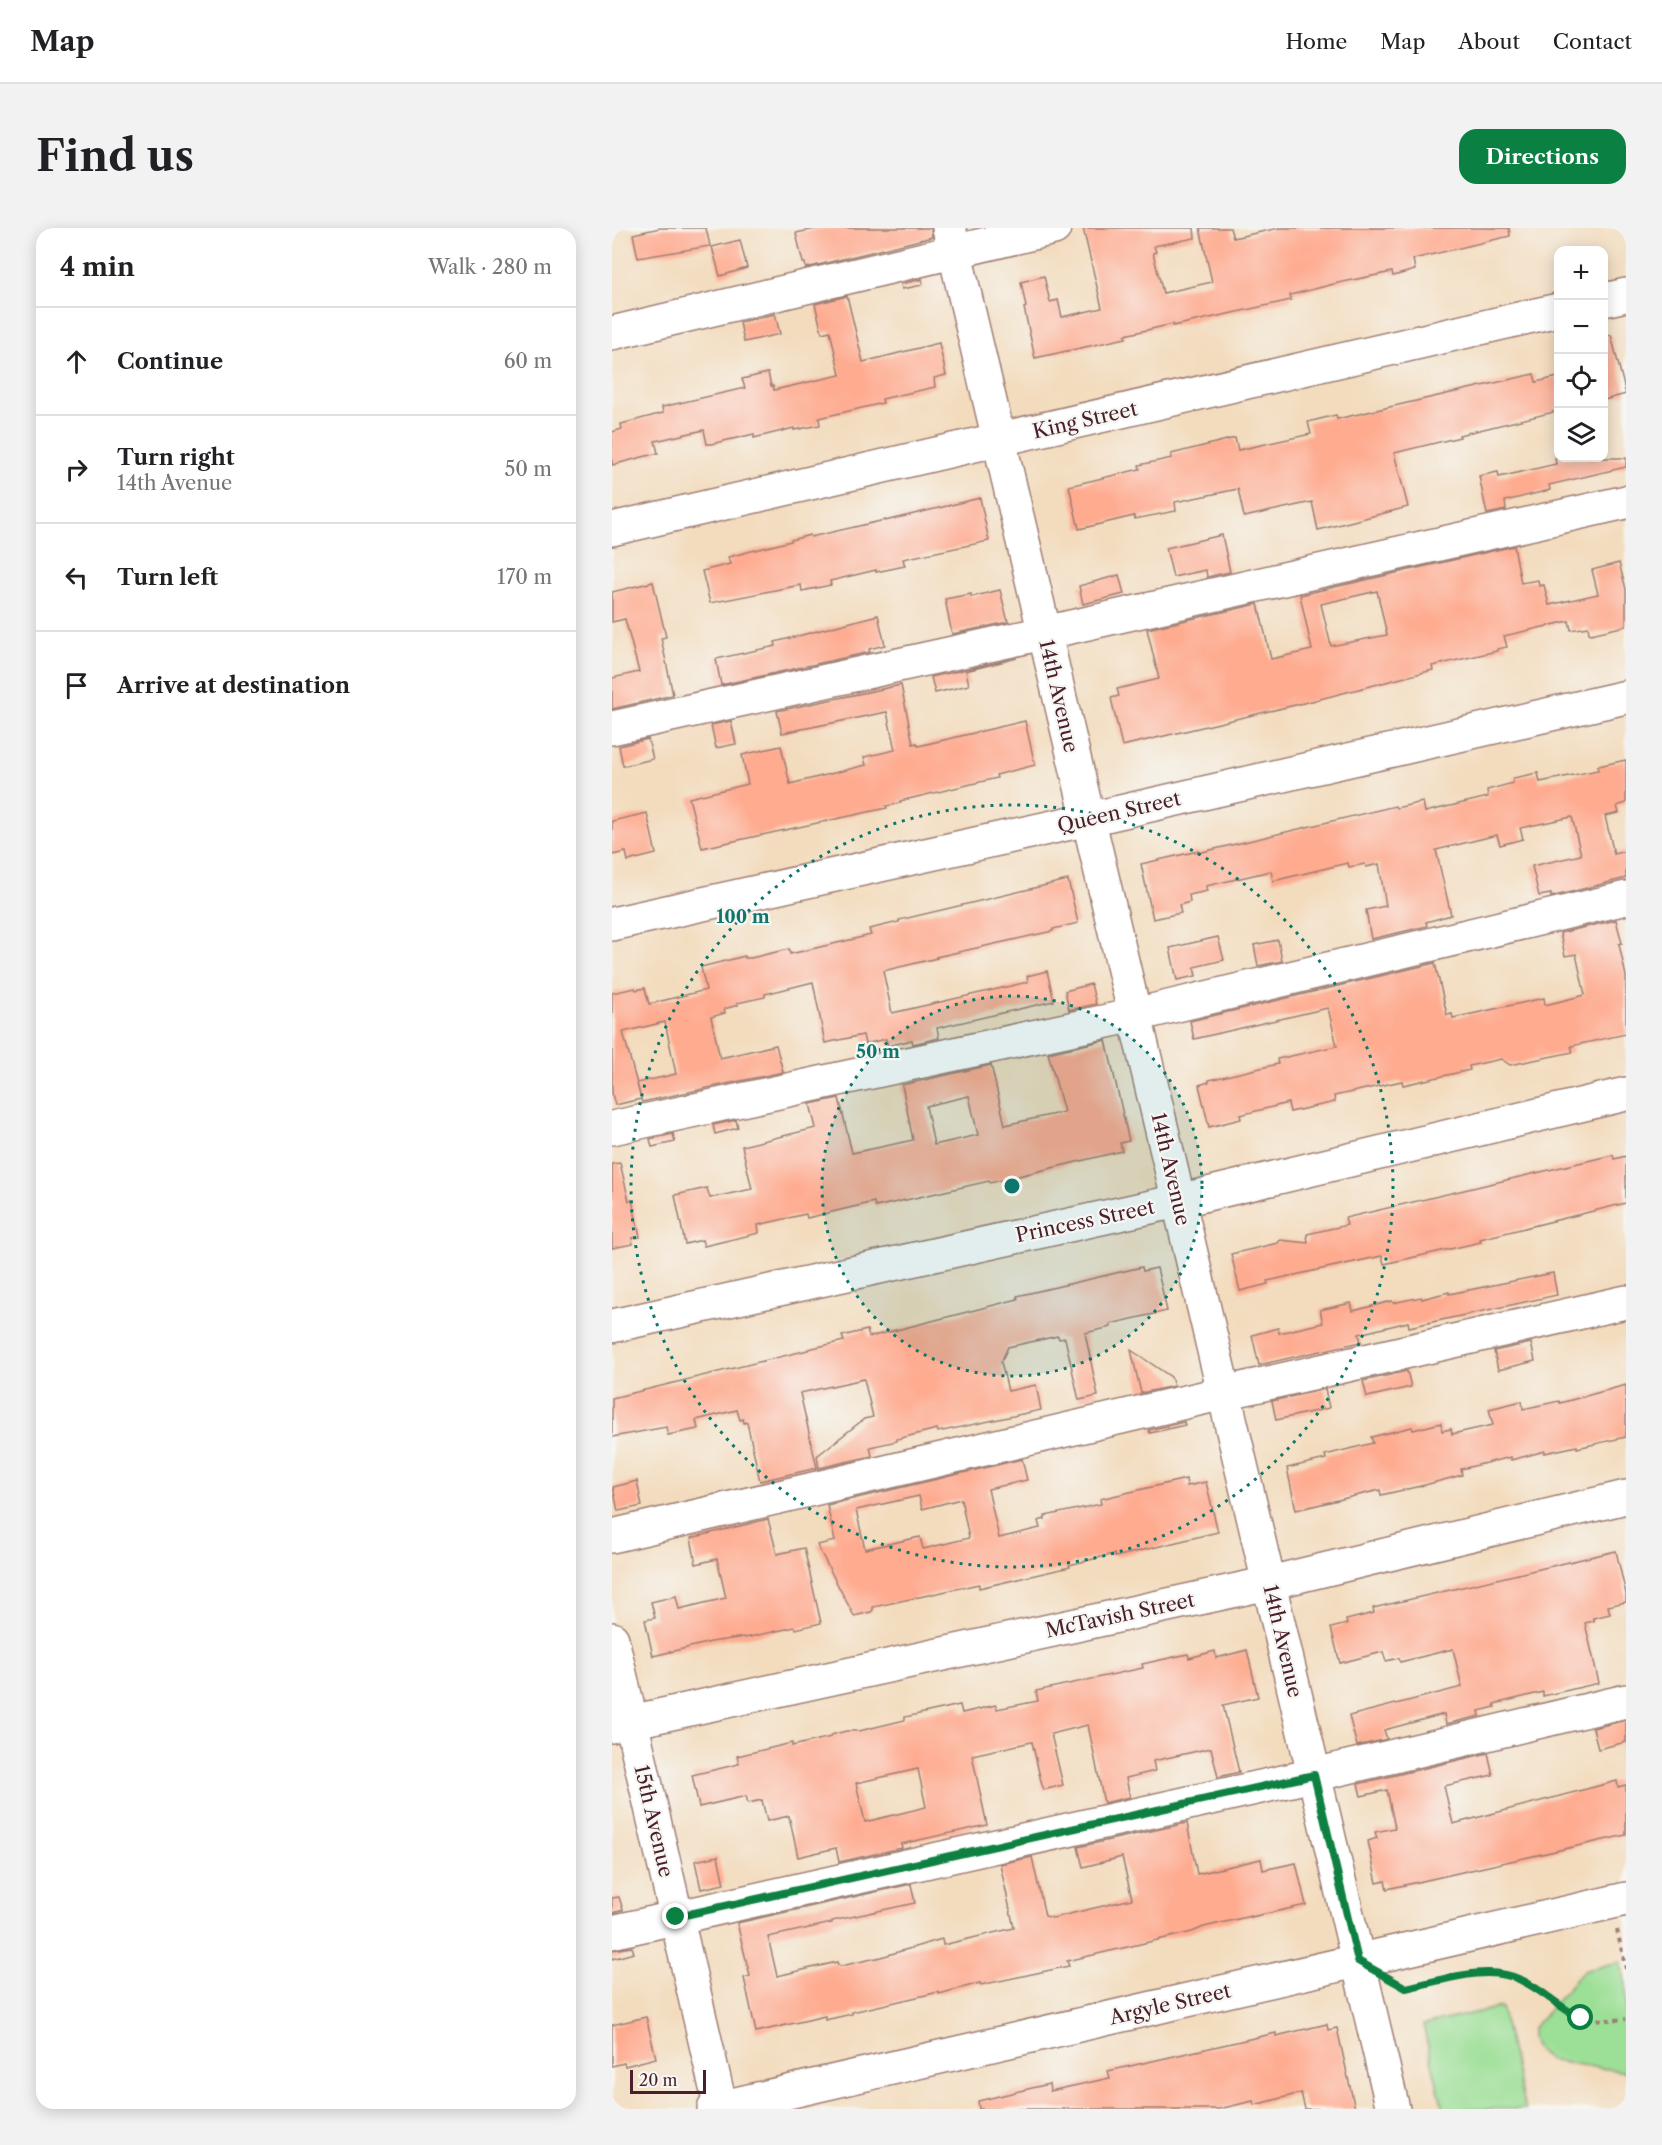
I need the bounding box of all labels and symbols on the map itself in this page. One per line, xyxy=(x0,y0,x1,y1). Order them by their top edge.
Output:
street label: King Street xyxy=(1030,396,1140,444)
street label: 14th Avenue xyxy=(1034,637,1084,755)
street label: Queen Street xyxy=(1055,786,1183,838)
text: 100 m xyxy=(716,906,770,928)
text: 50 m xyxy=(856,1041,900,1063)
street label: 14th Avenue xyxy=(1146,1110,1196,1228)
centre of rings xyxy=(1002,1176,1022,1196)
street label: Princess Street xyxy=(1013,1195,1157,1247)
street label: 14th Avenue xyxy=(1258,1582,1308,1700)
street label: McTavish Street xyxy=(1043,1587,1197,1643)
street label: 15th Avenue xyxy=(629,1763,679,1879)
route end xyxy=(662,1903,688,1929)
street label: Argyle Street xyxy=(1106,1978,1233,2030)
route start xyxy=(1567,2004,1593,2030)
scale bar xyxy=(630,2067,706,2094)

